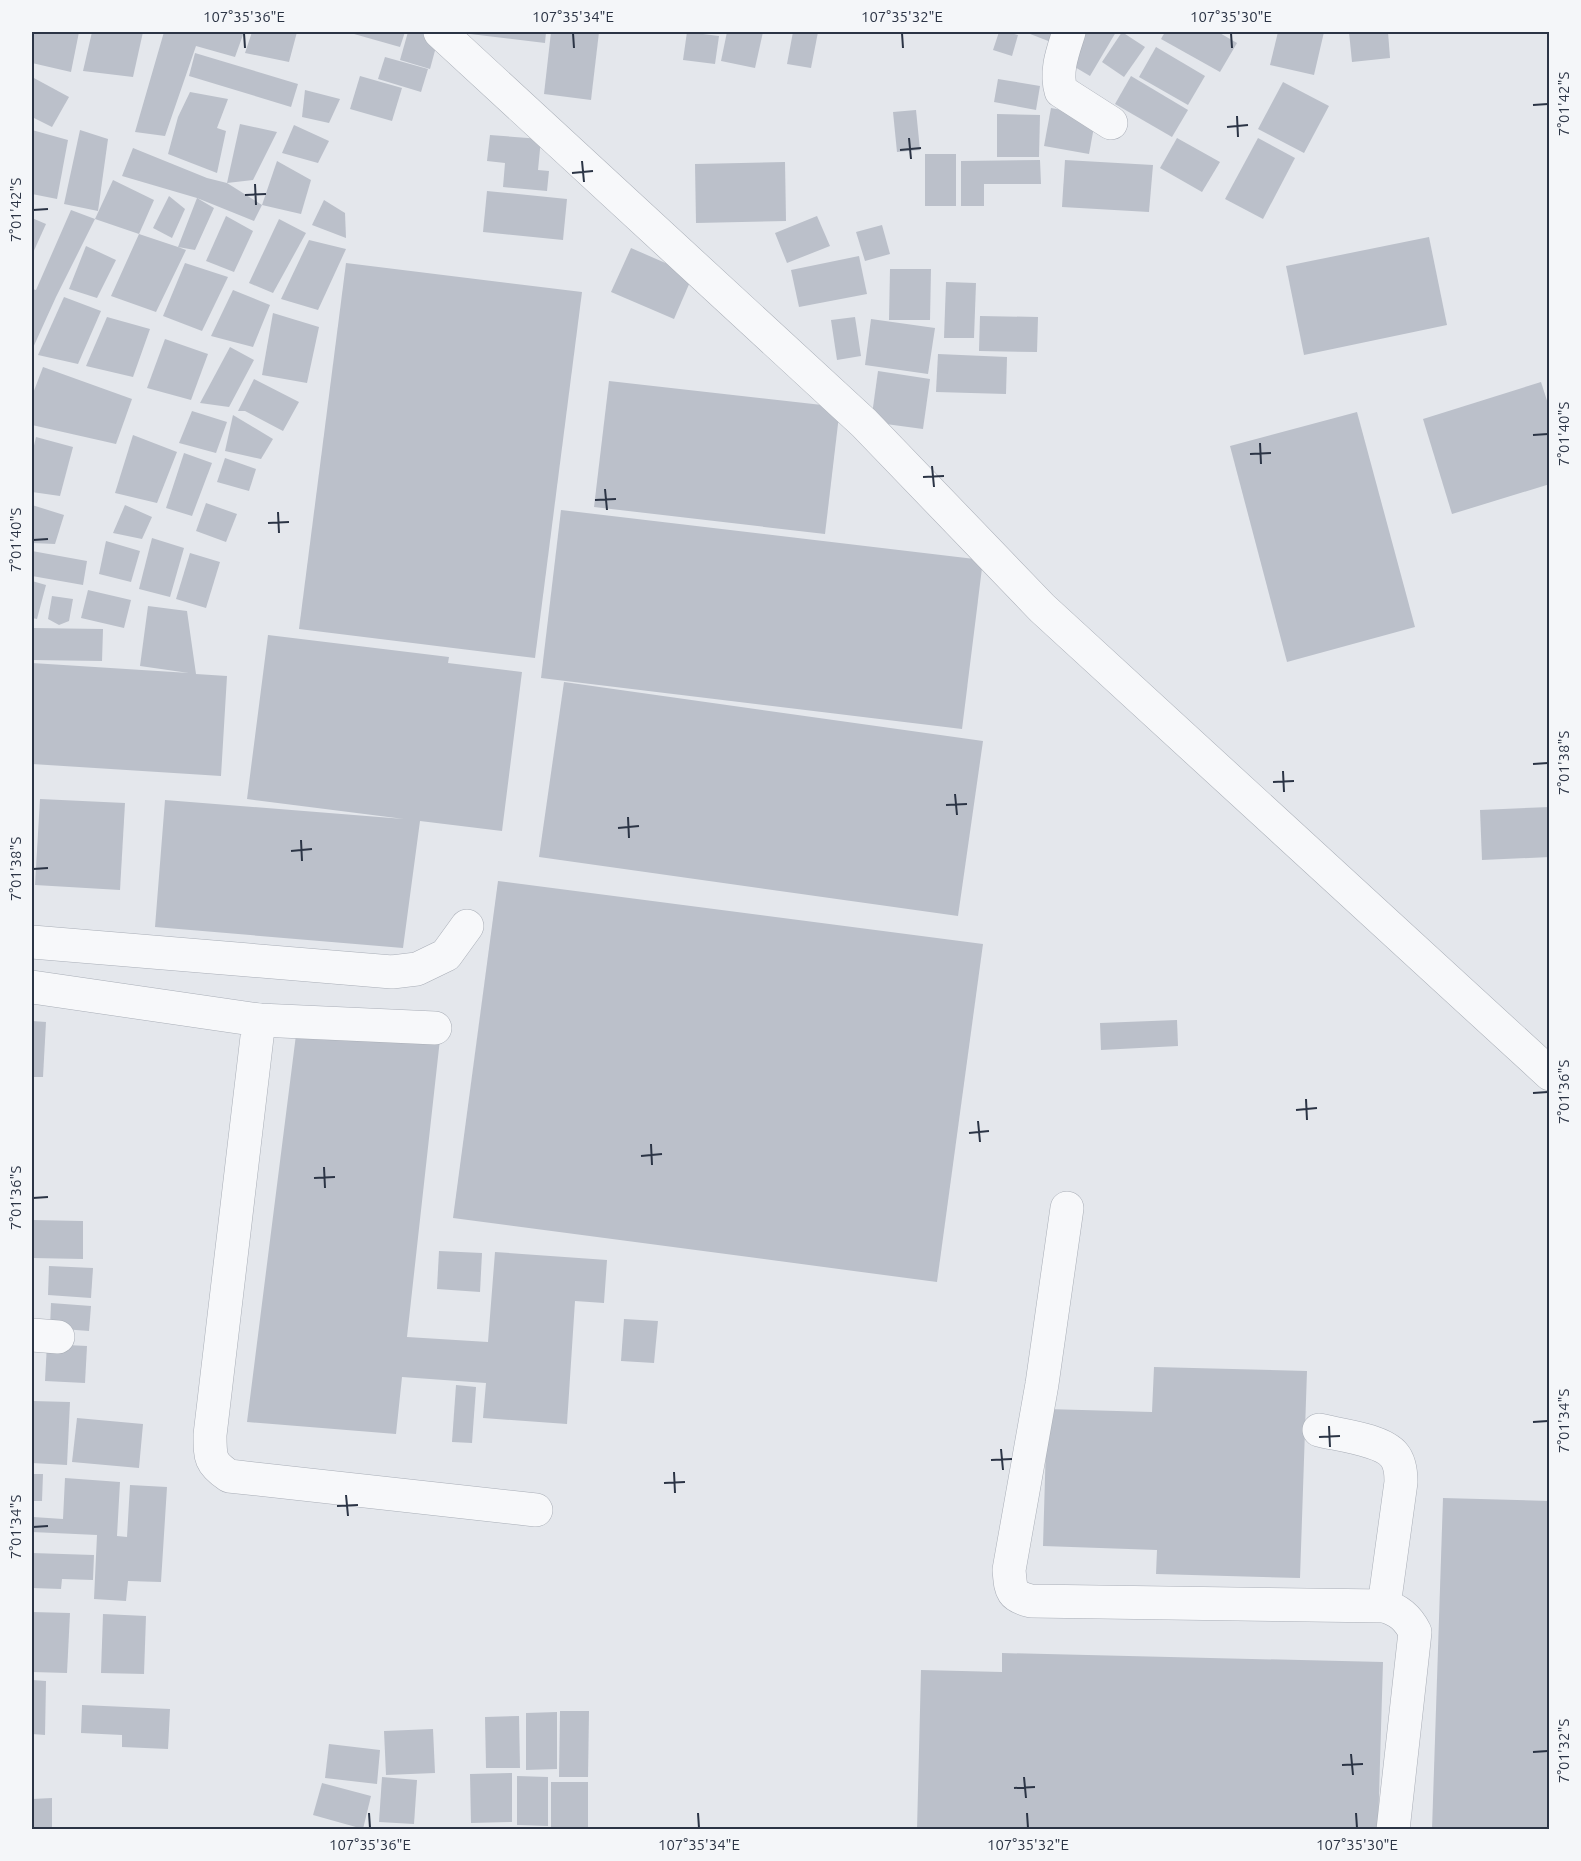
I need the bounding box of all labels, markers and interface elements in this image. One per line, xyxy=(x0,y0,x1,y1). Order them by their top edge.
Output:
text: 107°35'36"E xyxy=(203,8,285,25)
text: 107°35'34"E xyxy=(532,8,614,25)
text: 107°35'32"E xyxy=(861,8,943,25)
text: 107°35'30"E xyxy=(1190,8,1272,25)
text: 7°01'42"S xyxy=(1555,72,1572,136)
text: 7°01'42"S xyxy=(7,178,24,242)
text: 7°01'40"S xyxy=(1555,402,1572,466)
text: 7°01'40"S xyxy=(7,508,24,572)
text: 7°01'38"S xyxy=(1555,731,1572,795)
text: 7°01'38"S xyxy=(7,837,24,901)
text: 7°01'36"S xyxy=(1555,1060,1572,1124)
text: 7°01'36"S xyxy=(7,1166,24,1230)
text: 7°01'34"S xyxy=(1555,1389,1572,1453)
text: 7°01'34"S xyxy=(7,1495,24,1559)
text: 7°01'32"S xyxy=(1555,1719,1572,1783)
text: 107°35'36"E xyxy=(329,1836,411,1853)
text: 107°35'34"E xyxy=(658,1836,740,1853)
text: 107°35'32"E xyxy=(987,1836,1069,1853)
text: 107°35'30"E xyxy=(1316,1836,1398,1853)

